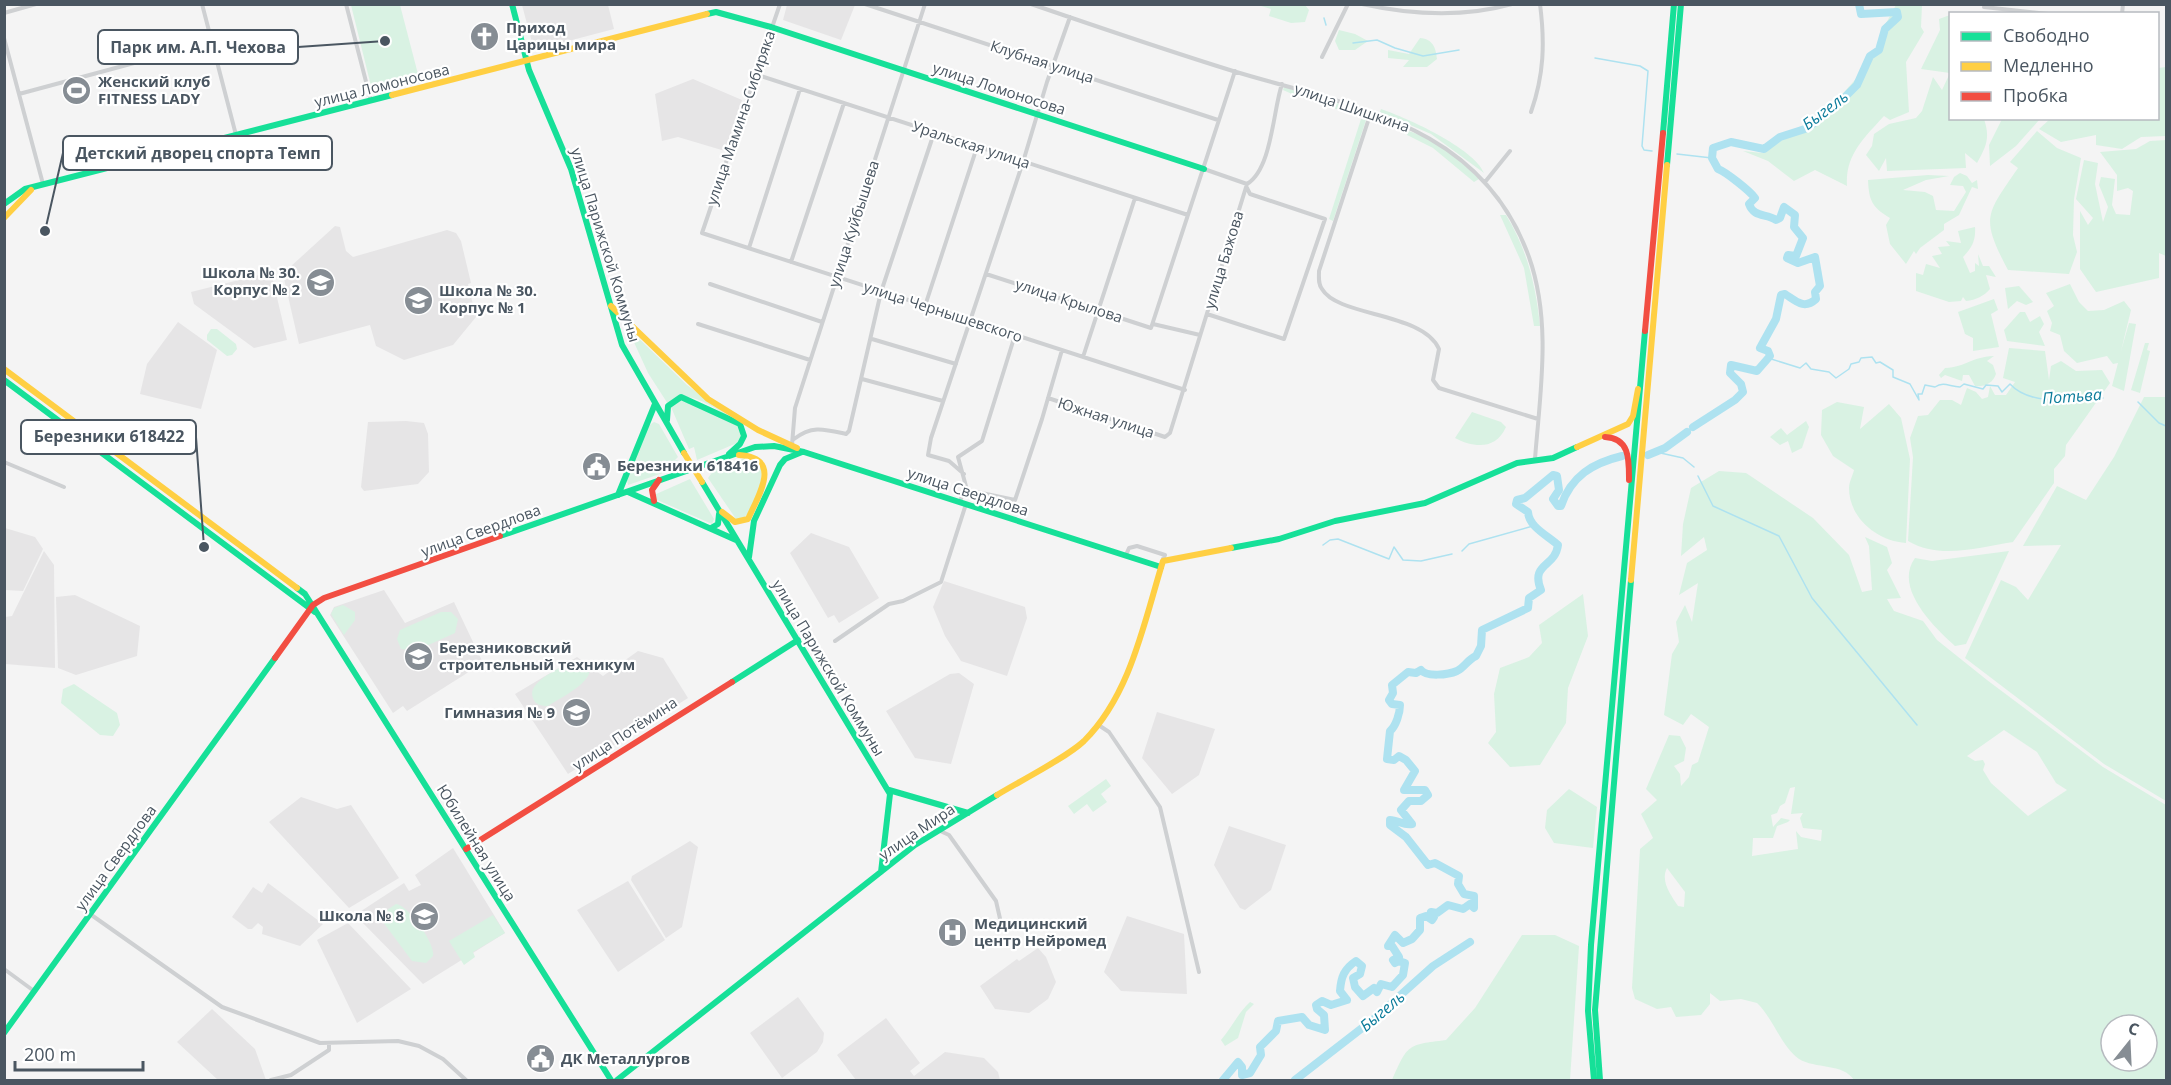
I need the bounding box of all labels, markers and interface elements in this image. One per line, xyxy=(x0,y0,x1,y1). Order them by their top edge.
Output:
legend xyxy=(1949,12,2159,120)
place label: Приход Царицы мира xyxy=(506,17,616,54)
church icon: Приход Царицы мира xyxy=(469,21,501,53)
text: Свободно xyxy=(2003,23,2090,47)
street label: улица Мамина-Сибиряка xyxy=(701,28,779,208)
callout: Парк им. А.П. Чехова xyxy=(98,30,298,64)
street label: Клубная улица xyxy=(988,35,1097,87)
text: Парк им. А.П. Чехова xyxy=(110,36,286,58)
text: Медленно xyxy=(2003,53,2094,77)
street label: улица Ломоносова xyxy=(930,57,1068,119)
street label: улица Ломоносова xyxy=(312,59,451,111)
place label: Женский клуб FITNESS LADY xyxy=(98,71,210,108)
sports icon: Женский клуб FITNESS LADY xyxy=(61,75,93,107)
street label: улица Шишкина xyxy=(1292,78,1413,136)
text: Пробка xyxy=(2003,83,2068,107)
water label: Быгель xyxy=(1797,85,1853,135)
street label: Уральская улица xyxy=(910,116,1033,173)
callout: Детский дворец спорта Темп xyxy=(63,136,332,170)
text: Детский дворец спорта Темп xyxy=(75,142,321,164)
street label: улица Парижской Коммуны xyxy=(567,145,645,344)
street label: улица Куйбышева xyxy=(823,158,883,290)
street label: улица Бажова xyxy=(1199,208,1247,311)
place label: Школа № 30. Корпус № 2 xyxy=(202,262,300,299)
school or university icon: Школа № 30. Корпус № 2 xyxy=(305,266,337,298)
street label: улица Крылова xyxy=(1013,273,1126,327)
street label: улица Чернышевского xyxy=(861,276,1025,346)
place label: Школа № 30. Корпус № 1 xyxy=(439,280,537,317)
school or university icon: Школа № 30. Корпус № 1 xyxy=(402,284,434,316)
water label: Потьва xyxy=(2041,383,2103,409)
street label: Южная улица xyxy=(1056,392,1157,442)
callout: Березники 618422 xyxy=(21,420,196,454)
text: Березники 618422 xyxy=(34,425,184,447)
public building icon: Березники 618416 xyxy=(580,450,612,482)
place label: Березники 618416 xyxy=(617,455,759,475)
street label: улица Свердлова xyxy=(905,462,1031,520)
street label: улица Свердлова xyxy=(418,499,543,561)
street label: улица Парижской Коммуны xyxy=(768,576,890,759)
place label: Березниковский строительный техникум xyxy=(439,637,635,674)
school or university icon: Березниковский строительный техникум xyxy=(402,641,434,673)
street label: улица Потёмина xyxy=(568,692,681,775)
school or university icon: Гимназия № 9 xyxy=(560,697,592,729)
place label: Гимназия № 9 xyxy=(444,702,555,722)
street label: Юбилейная улица xyxy=(433,780,521,905)
street label: улица Мира xyxy=(874,798,958,864)
street label: улица Свердлова xyxy=(70,801,160,914)
school or university icon: Школа № 8 xyxy=(409,900,441,932)
place label: Школа № 8 xyxy=(319,905,404,925)
place label: Медицинский центр Нейромед xyxy=(974,913,1106,950)
hospital icon: Медицинский центр Нейромед xyxy=(937,917,969,949)
water label: Быгель xyxy=(1355,986,1409,1036)
north arrow xyxy=(2099,1013,2159,1073)
text: С xyxy=(2125,1017,2142,1041)
scale bar xyxy=(15,1034,142,1072)
text: 200 m xyxy=(24,1042,76,1066)
public building icon: ДК Металлургов xyxy=(524,1043,556,1075)
place label: ДК Металлургов xyxy=(561,1048,690,1068)

